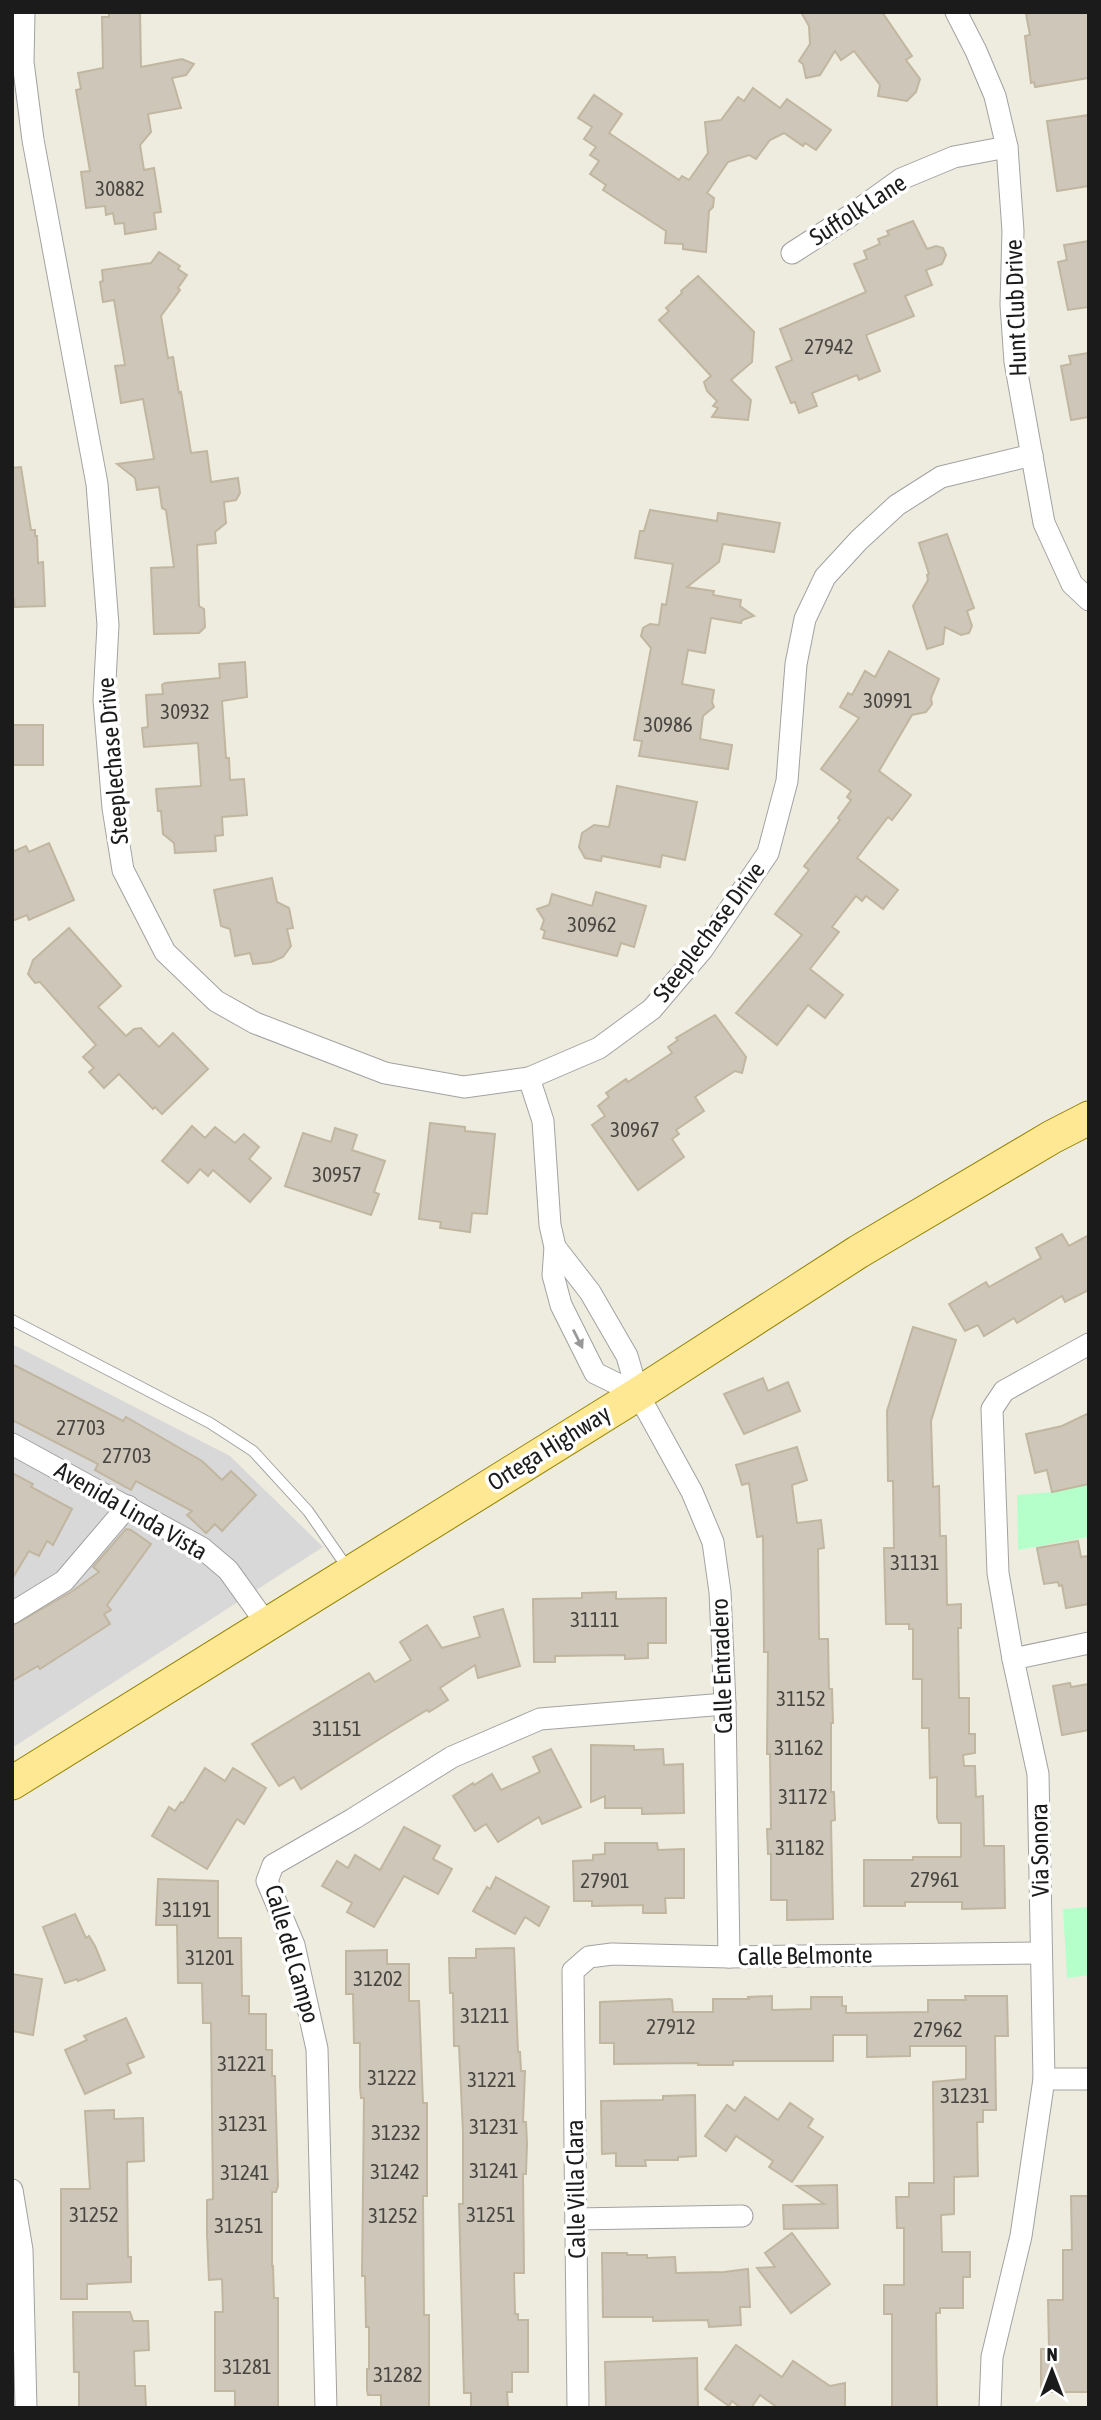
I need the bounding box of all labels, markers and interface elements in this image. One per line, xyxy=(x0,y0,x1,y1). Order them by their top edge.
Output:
street label: Suffolk Lane xyxy=(805,169,911,251)
house number: 30882 xyxy=(95,176,145,200)
street label: Hunt Club Drive xyxy=(1000,239,1031,377)
house number: 27942 xyxy=(804,334,854,358)
street label: Steeplechase Drive xyxy=(92,676,133,846)
house number: 30991 xyxy=(863,688,913,712)
house number: 30932 xyxy=(160,699,210,723)
house number: 30986 xyxy=(643,712,693,736)
street label: Steeplechase Drive xyxy=(647,857,770,1007)
house number: 30962 xyxy=(567,912,617,936)
house number: 30967 xyxy=(610,1117,660,1141)
house number: 30957 xyxy=(312,1162,362,1186)
one-way arrow xyxy=(571,1329,583,1349)
street label: Ortega Highway xyxy=(483,1399,615,1496)
house number: 27703 xyxy=(56,1415,106,1439)
house number: 27703 xyxy=(102,1443,152,1467)
street label: Avenida Linda Vista xyxy=(50,1456,212,1565)
house number: 31131 xyxy=(890,1550,940,1574)
street label: Calle Entradero xyxy=(706,1598,737,1734)
house number: 31111 xyxy=(570,1607,620,1631)
house number: 31152 xyxy=(776,1686,826,1710)
house number: 31151 xyxy=(312,1716,362,1740)
house number: 31162 xyxy=(774,1735,824,1759)
house number: 31172 xyxy=(778,1784,828,1808)
street label: Via Sonora xyxy=(1025,1803,1054,1897)
house number: 31182 xyxy=(775,1835,825,1859)
house number: 27961 xyxy=(910,1867,960,1891)
house number: 27901 xyxy=(580,1868,630,1892)
street label: Calle del Campo xyxy=(260,1882,325,2026)
house number: 31191 xyxy=(162,1897,212,1921)
street label: Calle Belmonte xyxy=(737,1941,873,1970)
house number: 31201 xyxy=(185,1945,235,1969)
house number: 31202 xyxy=(353,1966,403,1990)
house number: 31211 xyxy=(460,2003,510,2027)
house number: 27912 xyxy=(646,2014,696,2038)
house number: 27962 xyxy=(913,2017,963,2041)
house number: 31221 xyxy=(217,2051,267,2075)
house number: 31222 xyxy=(367,2065,417,2089)
house number: 31221 xyxy=(467,2067,517,2091)
house number: 31231 xyxy=(940,2083,990,2107)
house number: 31231 xyxy=(218,2111,268,2135)
house number: 31231 xyxy=(469,2114,519,2138)
street label: Calle Villa Clara xyxy=(561,2119,590,2259)
house number: 31232 xyxy=(371,2120,421,2144)
house number: 31241 xyxy=(469,2158,519,2182)
house number: 31242 xyxy=(370,2159,420,2183)
house number: 31241 xyxy=(220,2160,270,2184)
house number: 31252 xyxy=(69,2202,119,2226)
house number: 31251 xyxy=(466,2202,516,2226)
house number: 31252 xyxy=(368,2203,418,2227)
house number: 31251 xyxy=(214,2213,264,2237)
north arrow xyxy=(1017,2336,1087,2406)
text: N xyxy=(1046,2343,1058,2365)
house number: 31281 xyxy=(222,2354,272,2378)
house number: 31282 xyxy=(373,2362,423,2386)

